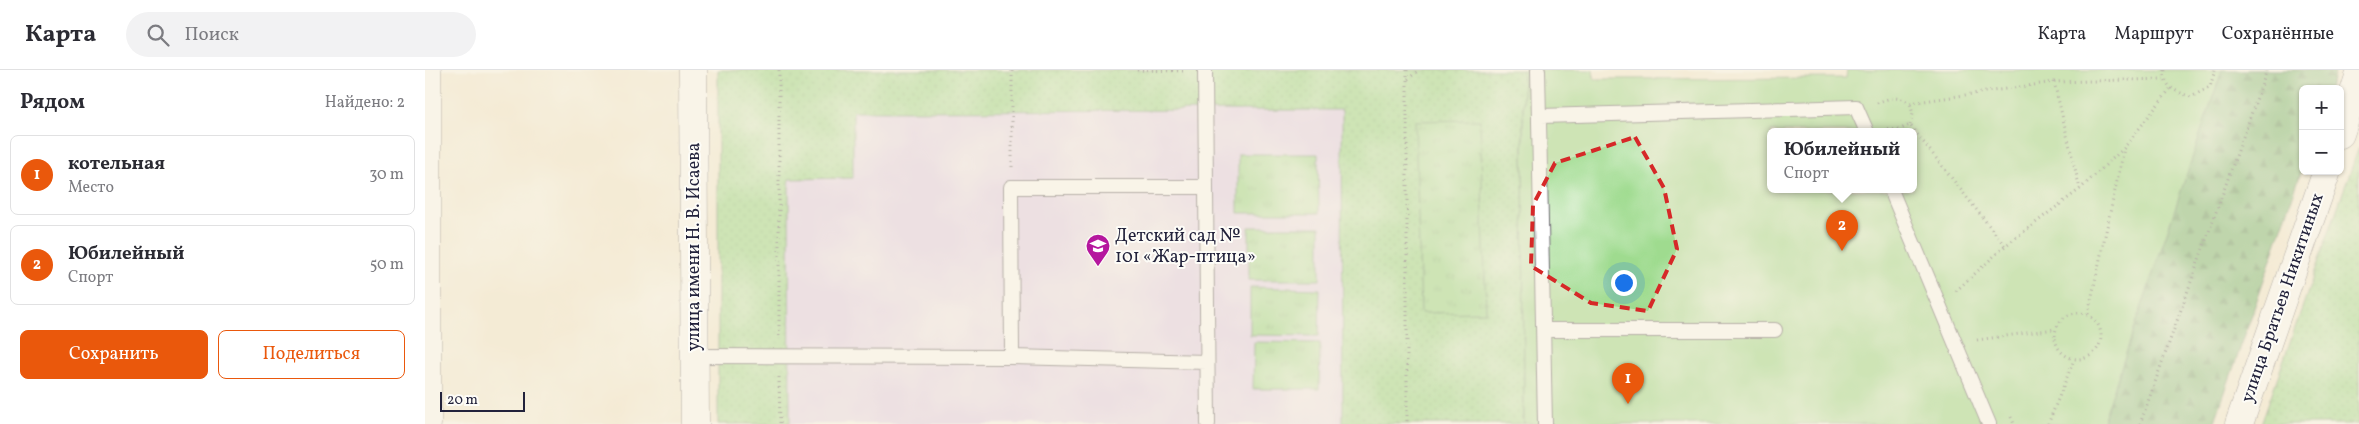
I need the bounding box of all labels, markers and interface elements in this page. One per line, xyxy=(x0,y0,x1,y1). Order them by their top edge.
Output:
search box xyxy=(126,12,476,57)
text: Карта xyxy=(25,18,96,52)
icon: search xyxy=(144,21,172,49)
text: Поиск xyxy=(184,22,239,48)
text: Карта xyxy=(2037,22,2086,47)
text: Маршрут xyxy=(2114,22,2194,47)
text: Сохранённые xyxy=(2222,22,2334,47)
map controls xyxy=(2299,85,2344,175)
button: + xyxy=(2299,85,2344,130)
text: Рядом xyxy=(20,88,85,117)
text: Найдено: 2 xyxy=(325,92,405,114)
popup xyxy=(1767,128,1917,193)
button: − xyxy=(2299,130,2344,175)
text: Юбилейный xyxy=(1784,137,1900,163)
street label: улица имени Н. В. Исаева xyxy=(682,143,707,351)
text: котельная xyxy=(68,151,165,177)
text: Спорт xyxy=(1784,163,1829,185)
text: 1 xyxy=(34,164,40,186)
text: 30 m xyxy=(369,164,404,186)
text: Место xyxy=(68,177,114,199)
street label: улица Братьев Никитиных xyxy=(2235,190,2331,406)
pin: 2 xyxy=(1826,210,1858,251)
place label: Детский сад № 101 «Жар-птица» xyxy=(1115,224,1256,270)
school or university icon: Детский сад № 101 «Жар-птица» xyxy=(1085,233,1111,267)
text: Юбилейный xyxy=(68,241,184,267)
text: 2 xyxy=(33,254,41,276)
text: 50 m xyxy=(370,254,404,276)
text: Спорт xyxy=(68,267,113,289)
your location xyxy=(1611,270,1637,296)
button: Сохранить xyxy=(20,330,208,379)
button: Поделиться xyxy=(218,330,405,379)
pin: 1 xyxy=(1612,363,1644,404)
scale bar xyxy=(440,389,525,412)
text: 20 m xyxy=(447,391,478,410)

